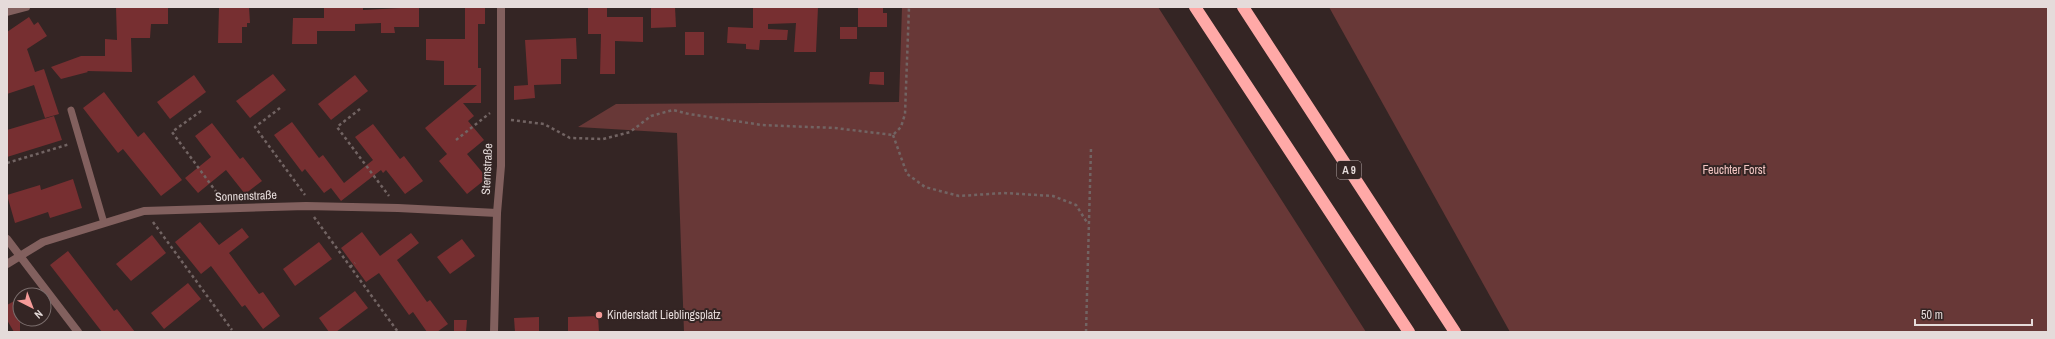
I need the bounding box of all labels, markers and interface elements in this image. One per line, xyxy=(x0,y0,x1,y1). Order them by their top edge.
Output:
street label: Sternstraße xyxy=(478,143,496,195)
road number: A 9 xyxy=(1337,161,1361,179)
park label: Feuchter Forst xyxy=(1702,162,1766,178)
street label: Sonnenstraße xyxy=(215,187,277,205)
north arrow xyxy=(12,287,52,327)
scale bar xyxy=(1915,301,2032,327)
text: N xyxy=(32,307,46,322)
place label: Kinderstadt Lieblingsplatz xyxy=(607,307,721,323)
text: 50 m xyxy=(1921,307,1943,323)
marker: Kinderstadt Lieblingsplatz xyxy=(594,310,604,320)

